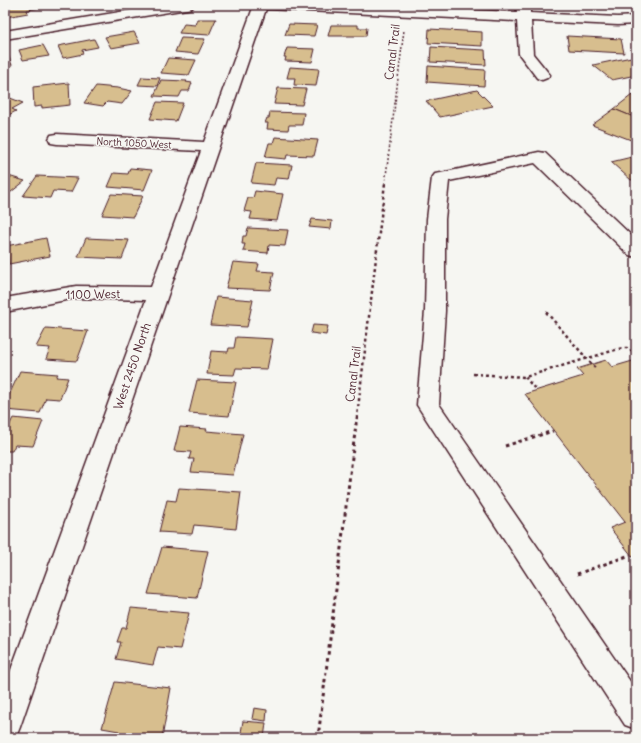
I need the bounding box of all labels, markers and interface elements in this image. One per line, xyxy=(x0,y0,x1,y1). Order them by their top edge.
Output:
street label: Canal Trail xyxy=(381,23,403,81)
street label: North 1050 West xyxy=(96,135,173,151)
street label: 1100 West xyxy=(66,286,120,302)
street label: West 2450 North xyxy=(110,320,154,411)
street label: Canal Trail xyxy=(342,345,364,403)

